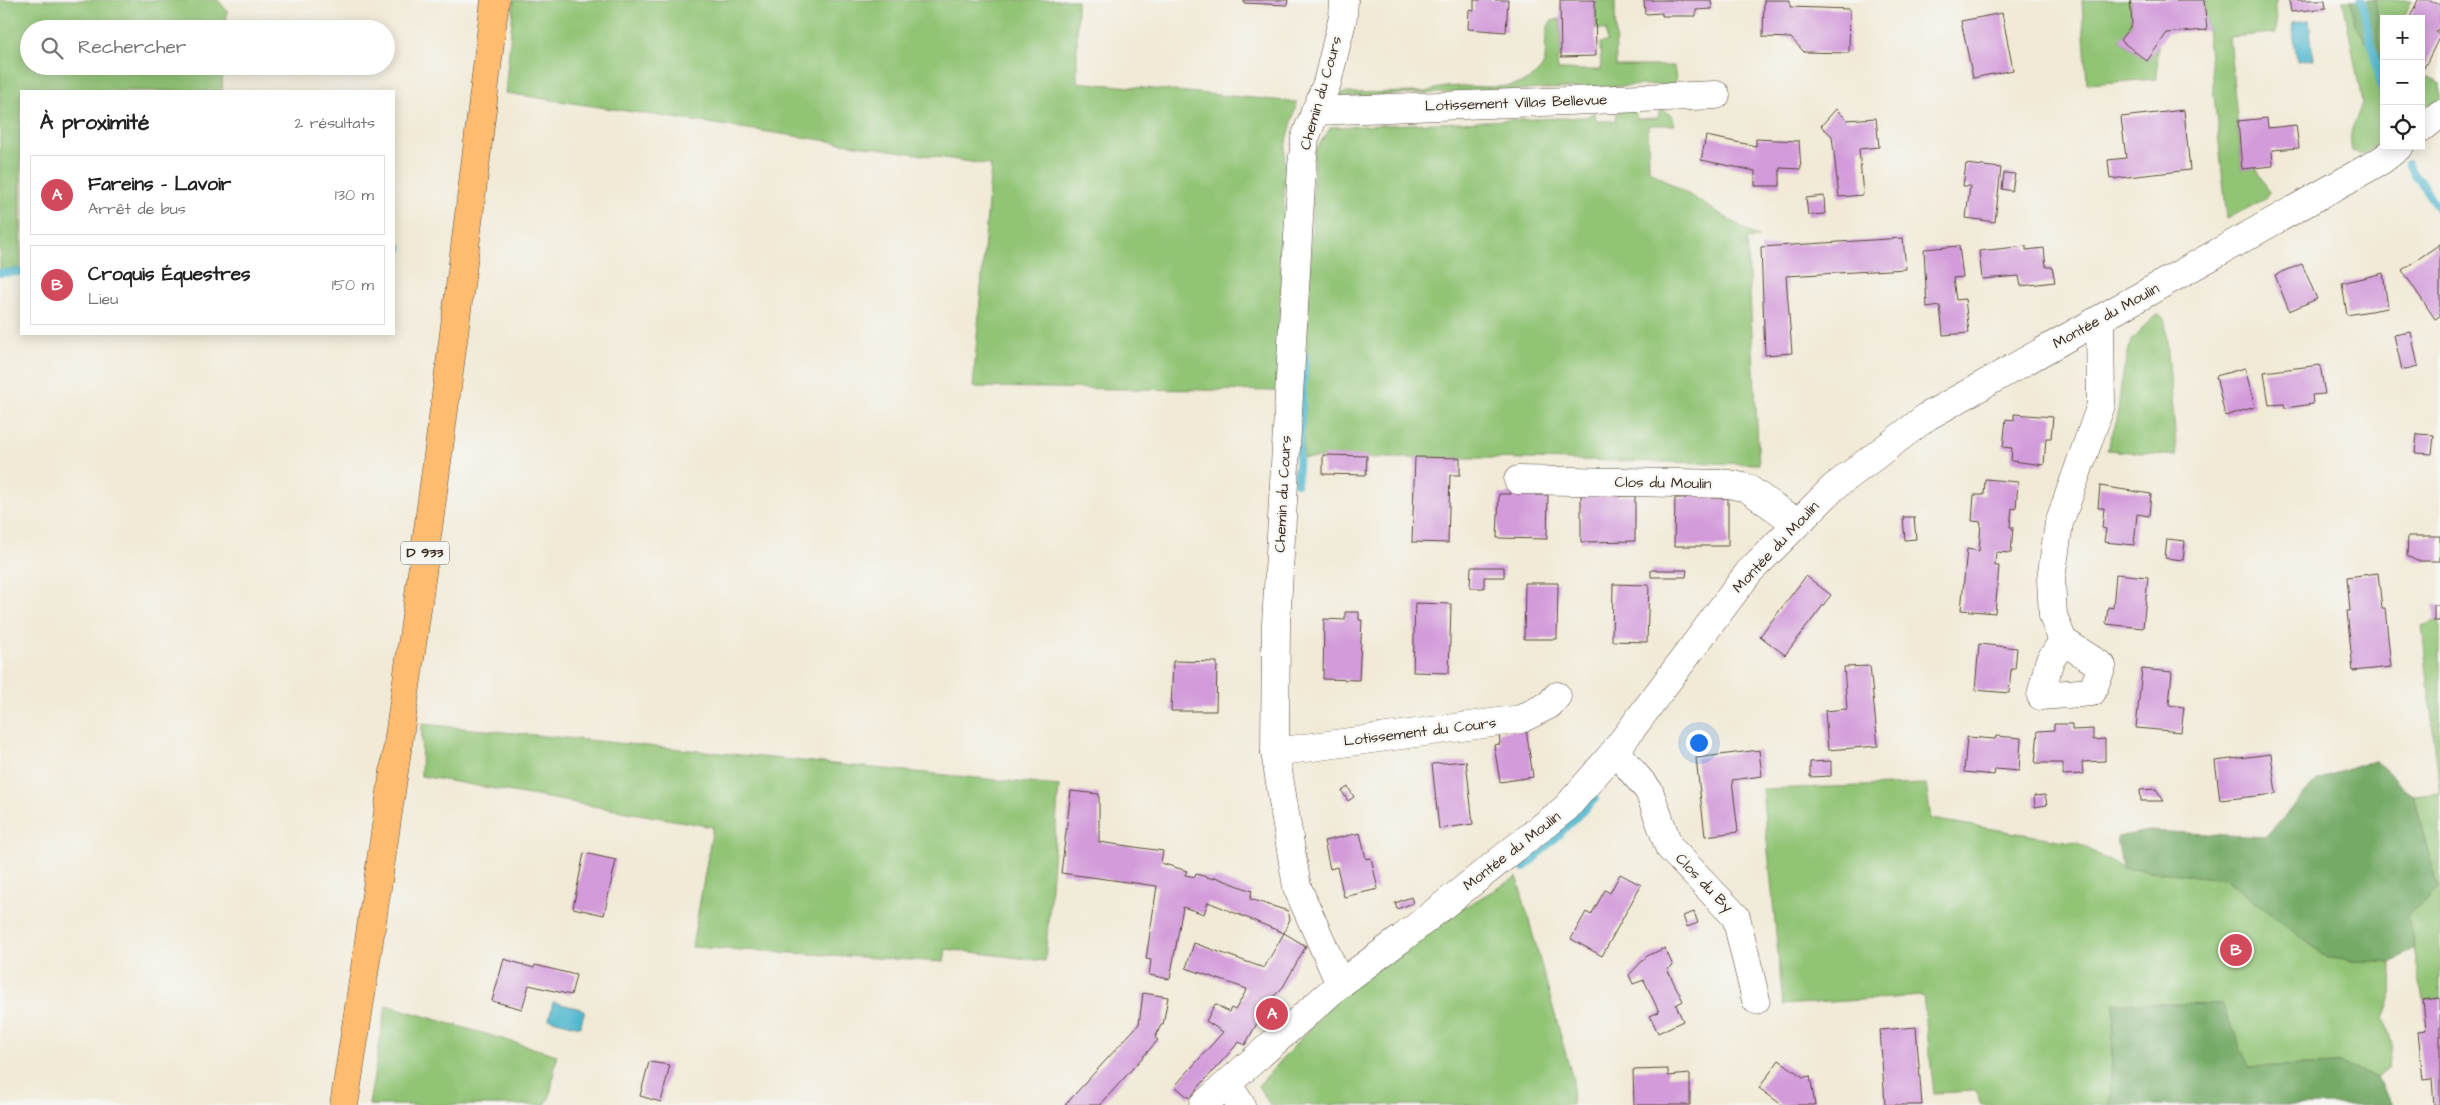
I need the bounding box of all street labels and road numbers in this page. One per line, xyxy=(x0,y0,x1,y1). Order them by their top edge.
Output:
street label: Chemin du Cours xyxy=(1295,33,1347,152)
street label: Lotissement Villas Bellevue xyxy=(1425,89,1607,117)
street label: Montée du Moulin xyxy=(2049,278,2163,354)
street label: Chemin du Cours xyxy=(1269,434,1297,553)
street label: Clos du Moulin xyxy=(1614,472,1712,494)
street label: Montée du Moulin xyxy=(1728,496,1824,598)
road number: D 933 xyxy=(401,542,449,564)
street label: Lotissement du Cours xyxy=(1343,712,1498,752)
street label: Montée du Moulin xyxy=(1459,806,1566,896)
street label: Clos du By xyxy=(1670,849,1738,918)

